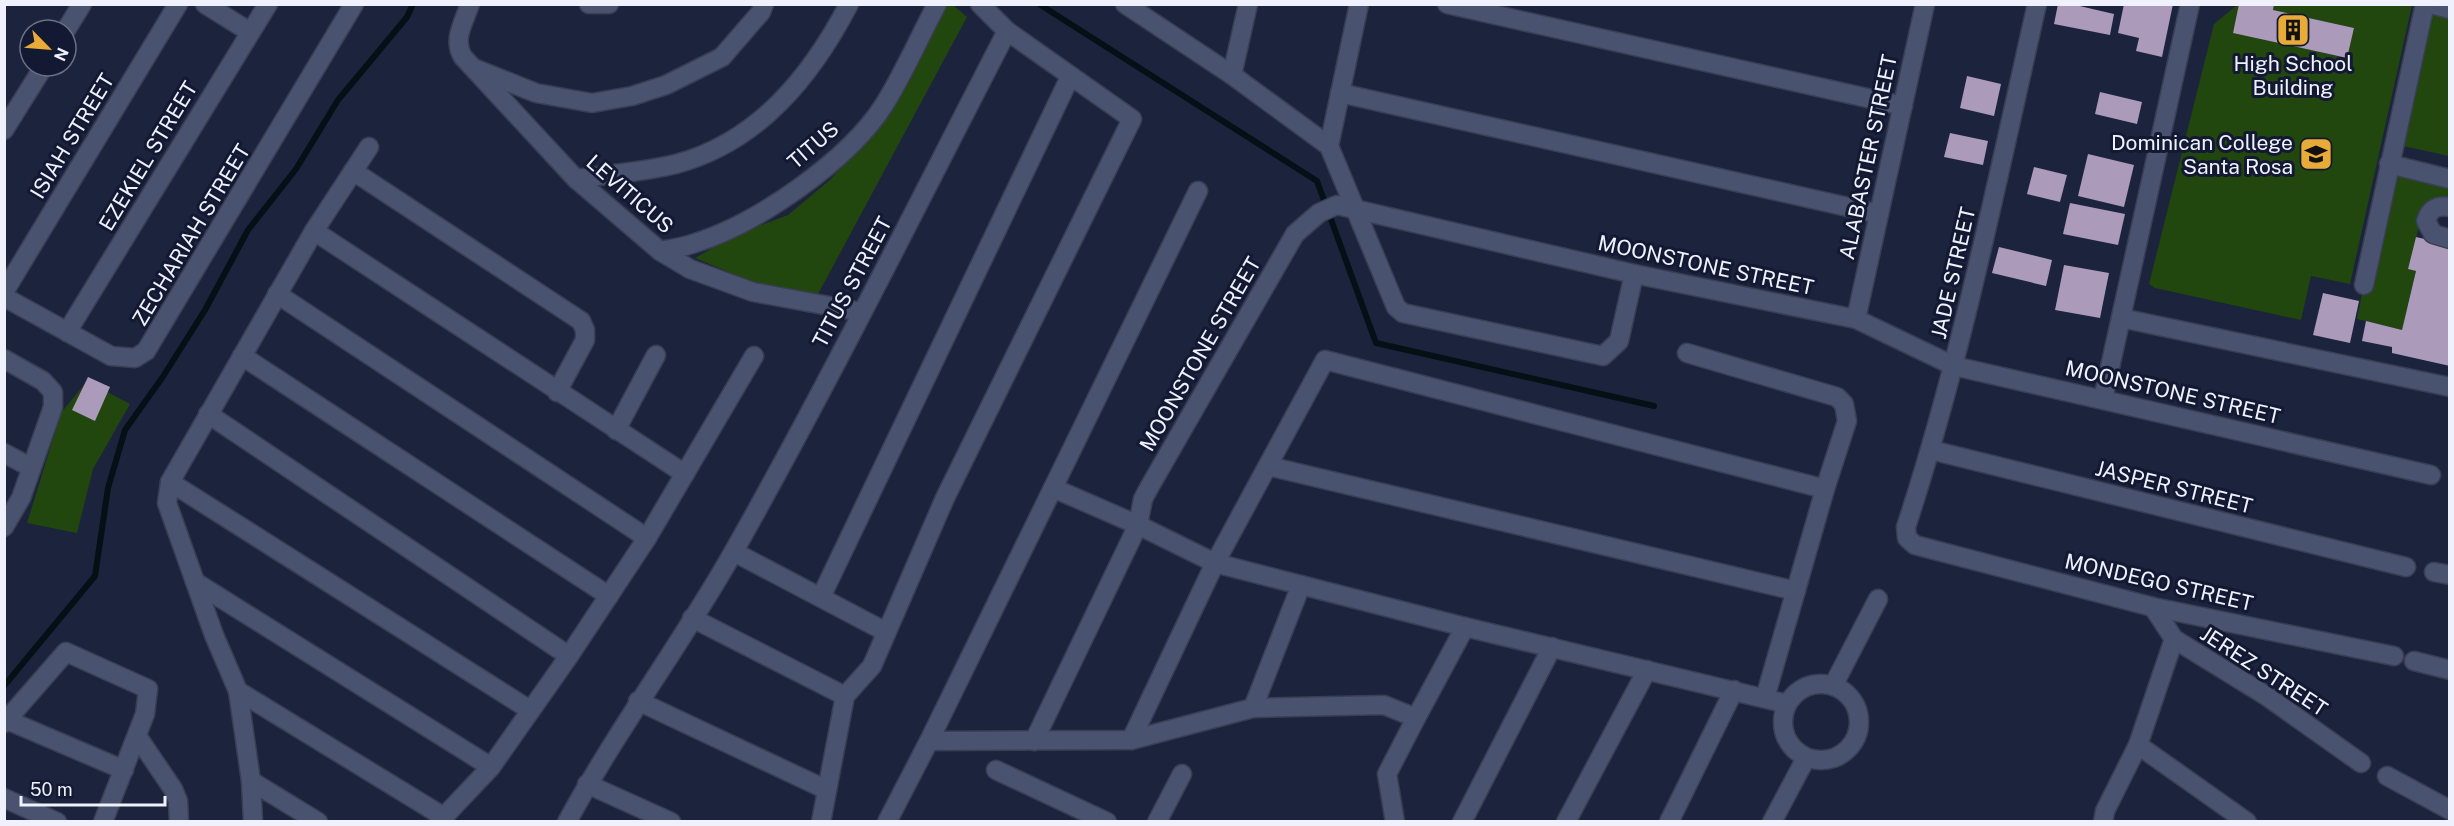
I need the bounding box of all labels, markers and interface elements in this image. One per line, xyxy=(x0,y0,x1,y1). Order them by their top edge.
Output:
building icon: High School Building xyxy=(2275,12,2311,48)
north arrow xyxy=(18,18,78,78)
text: N xyxy=(50,44,72,64)
place label: High School Building xyxy=(2233,51,2353,100)
street label: ALABASTER STREET xyxy=(1834,52,1902,262)
street label: ISIAH STREET xyxy=(25,69,119,203)
street label: EZEKIEL STREET xyxy=(94,77,202,235)
street label: TITUS xyxy=(782,116,844,174)
place label: Dominican College Santa Rosa xyxy=(2111,130,2293,179)
school or university icon: Dominican College Santa Rosa xyxy=(2298,136,2334,172)
street label: ZECHARIAH STREET xyxy=(127,140,255,330)
street label: LEVITICUS xyxy=(581,149,679,239)
street label: JADE STREET xyxy=(1926,205,1980,341)
street label: TITUS STREET xyxy=(807,212,897,352)
street label: MOONSTONE STREET xyxy=(1596,230,1816,300)
street label: MOONSTONE STREET xyxy=(1134,252,1266,456)
street label: MOONSTONE STREET xyxy=(2063,355,2283,429)
street label: JASPER STREET xyxy=(2093,455,2255,519)
street label: MONDEGO STREET xyxy=(2062,548,2256,616)
street label: JEREZ STREET xyxy=(2196,621,2332,721)
scale bar xyxy=(21,769,165,807)
text: 50 m xyxy=(30,779,73,800)

